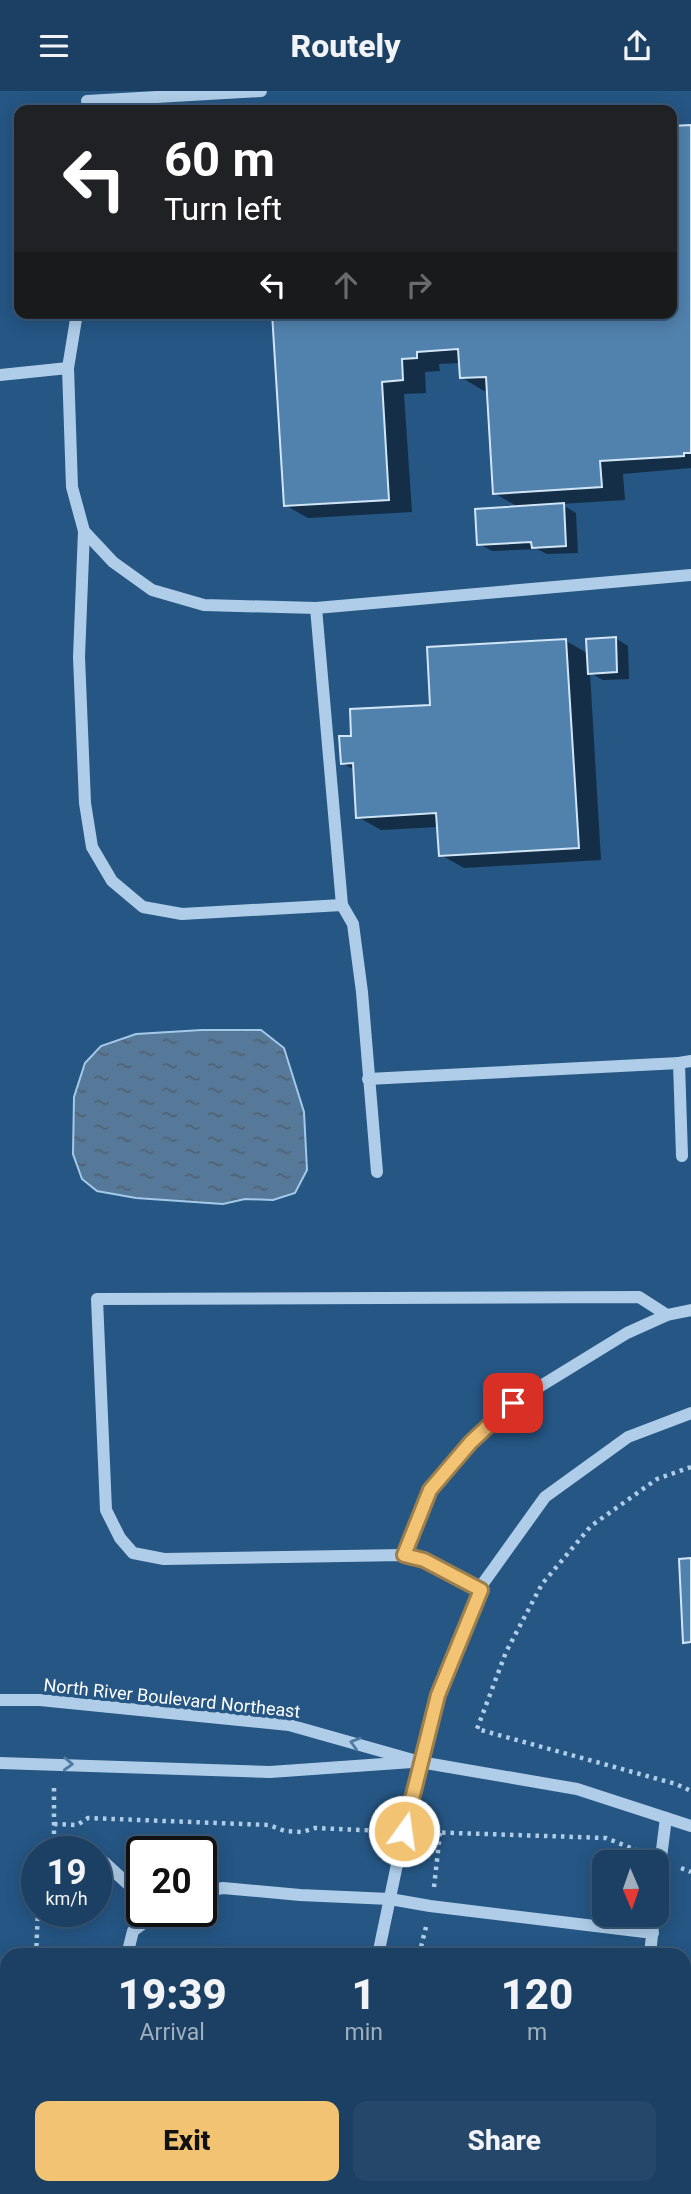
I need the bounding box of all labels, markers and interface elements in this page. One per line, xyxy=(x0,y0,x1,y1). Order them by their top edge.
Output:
icon: menu xyxy=(35,27,73,65)
text: Routely xyxy=(291,27,400,65)
icon: share xyxy=(618,27,656,65)
text: 60 m xyxy=(164,131,275,188)
icon: left xyxy=(49,133,140,224)
text: Turn left xyxy=(164,190,282,228)
icon: left xyxy=(254,266,292,304)
icon: ahead xyxy=(327,266,365,304)
icon: right xyxy=(400,266,438,304)
pin xyxy=(483,1373,543,1433)
icon: arrive xyxy=(494,1384,532,1422)
street label: North River Boulevard Northeast xyxy=(43,1674,302,1722)
one-way arrow xyxy=(349,1737,361,1752)
one-way arrow xyxy=(63,1757,74,1772)
position arrow xyxy=(367,1794,441,1868)
speed limit sign: 20 xyxy=(126,1836,217,1927)
north arrow xyxy=(592,1850,668,1927)
map controls xyxy=(592,1850,669,1927)
text: 19 xyxy=(46,1852,87,1893)
text: km/h xyxy=(45,1888,88,1909)
text: 19:39 xyxy=(118,1970,227,2019)
text: 1 xyxy=(352,1970,376,2019)
text: 120 xyxy=(501,1970,573,2019)
text: Arrival xyxy=(140,2019,205,2046)
text: min xyxy=(344,2019,383,2046)
text: m xyxy=(527,2019,547,2046)
button: Exit xyxy=(35,2101,339,2181)
button: Share xyxy=(353,2101,656,2181)

